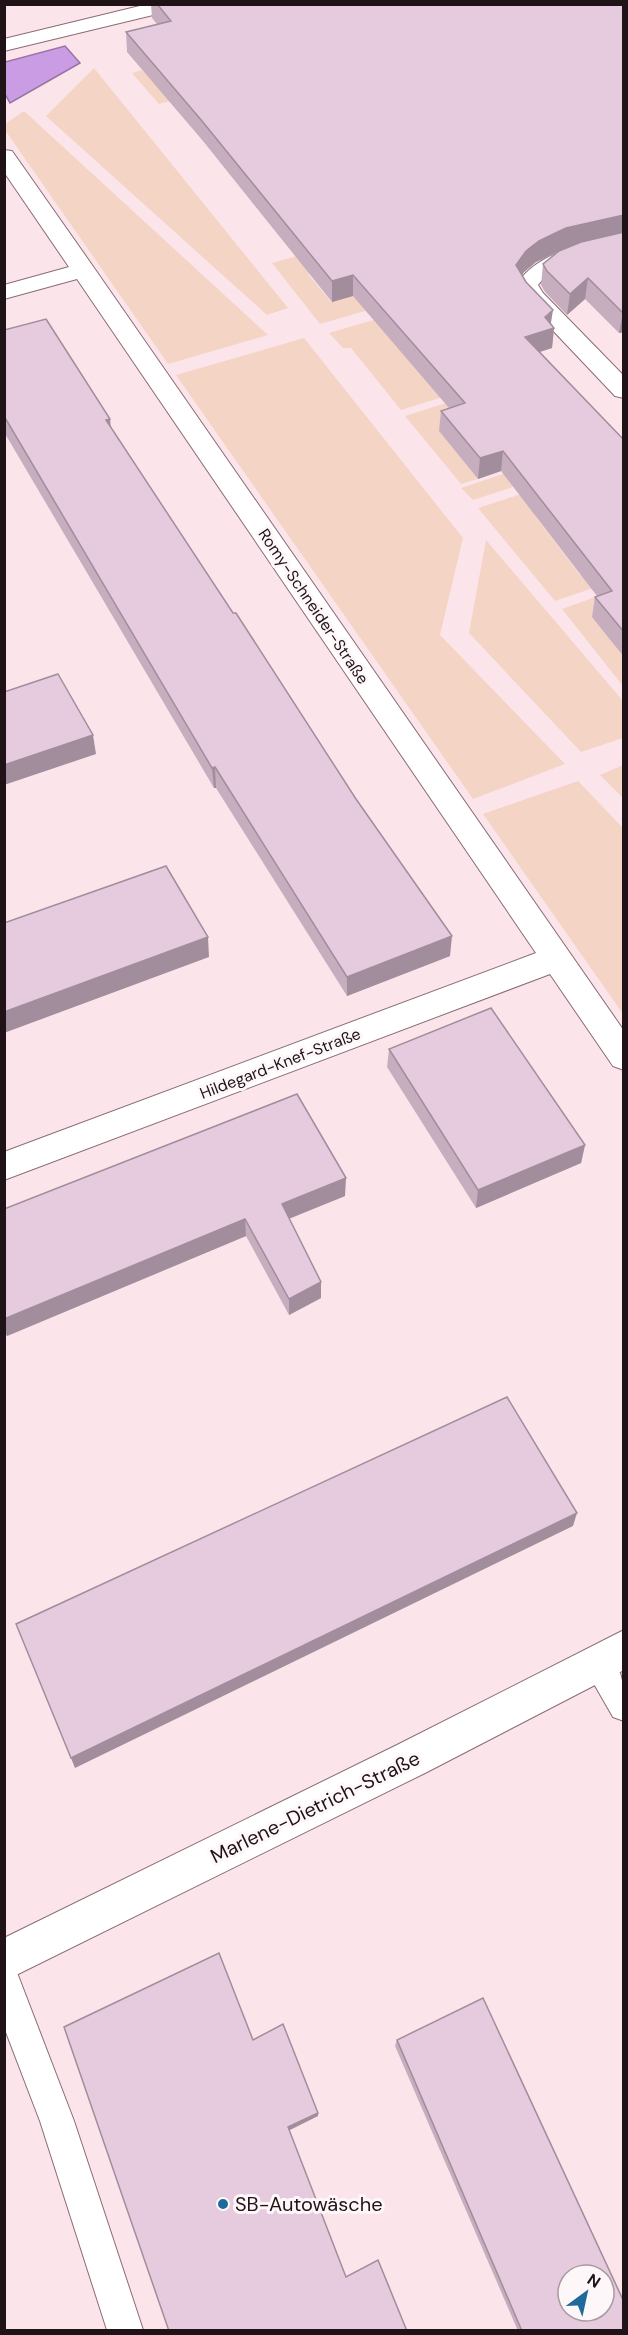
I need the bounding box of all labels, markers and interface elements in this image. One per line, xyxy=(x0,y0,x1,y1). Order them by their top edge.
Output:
street label: Romy-Schneider-Straße xyxy=(254,524,373,688)
street label: Hildegard-Knef-Straße xyxy=(197,1023,364,1104)
street label: Marlene-Dietrich-Straße xyxy=(206,1745,424,1869)
place label: SB-Autowäsche xyxy=(235,2191,383,2217)
marker: SB-Autowäsche xyxy=(216,2197,230,2211)
north arrow xyxy=(556,2263,616,2323)
text: N xyxy=(583,2269,605,2293)

